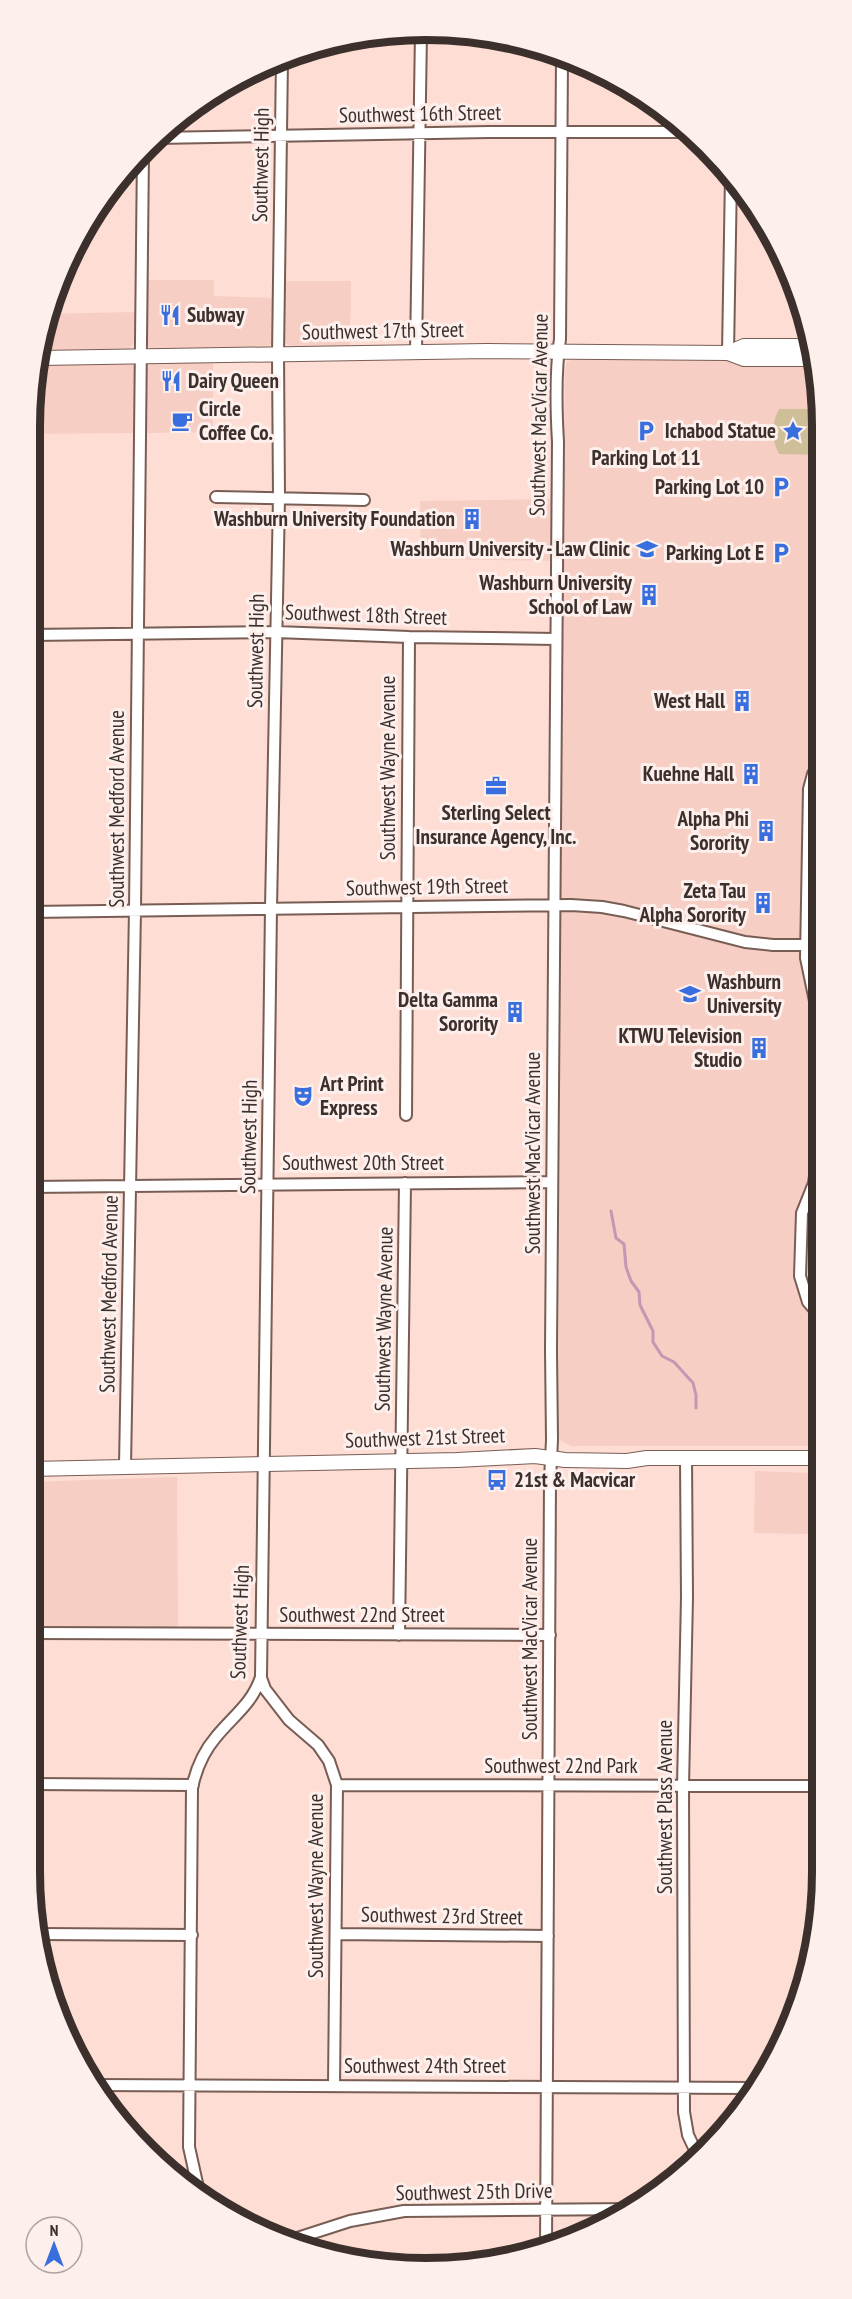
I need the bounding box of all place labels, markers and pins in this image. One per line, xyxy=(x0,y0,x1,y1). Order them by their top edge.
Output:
place label: Subway xyxy=(187,301,245,328)
restaurant icon: Subway xyxy=(158,303,182,327)
place label: Dairy Queen xyxy=(188,367,279,394)
restaurant icon: Dairy Queen xyxy=(159,369,183,393)
place label: Circle Coffee Co. xyxy=(199,395,273,446)
cafe icon: Circle Coffee Co. xyxy=(170,409,194,433)
place label: Ichabod Statue xyxy=(665,417,776,444)
parking icon: Parking Lot 11 xyxy=(634,419,658,443)
place icon: Ichabod Statue xyxy=(781,419,805,443)
place label: Parking Lot 11 xyxy=(592,444,700,471)
place label: Parking Lot 10 xyxy=(655,473,764,500)
parking icon: Parking Lot 10 xyxy=(769,475,793,499)
place label: Washburn University Foundation xyxy=(213,505,455,532)
building icon: Washburn University Foundation xyxy=(460,507,484,531)
place label: Washburn University - Law Clinic xyxy=(390,535,631,562)
school or university icon: Washburn University - Law Clinic xyxy=(635,537,659,561)
place label: Parking Lot E xyxy=(666,539,764,566)
parking icon: Parking Lot E xyxy=(769,541,793,565)
place label: Washburn University School of Law xyxy=(478,569,633,620)
building icon: Washburn University School of Law xyxy=(637,583,661,607)
place label: West Hall xyxy=(653,687,726,714)
building icon: West Hall xyxy=(730,689,754,713)
place label: Kuehne Hall xyxy=(643,760,735,787)
building icon: Kuehne Hall xyxy=(739,762,763,786)
office icon: Sterling Select Insurance Agency, Inc. xyxy=(484,774,508,798)
place label: Sterling Select Insurance Agency, Inc. xyxy=(416,799,576,850)
place label: Alpha Phi Sorority xyxy=(676,805,750,856)
building icon: Alpha Phi Sorority xyxy=(754,819,778,843)
place label: Zeta Tau Alpha Sorority xyxy=(639,877,747,928)
building icon: Zeta Tau Alpha Sorority xyxy=(751,891,775,915)
place label: Washburn University xyxy=(706,968,782,1019)
school or university icon: Washburn University xyxy=(678,982,702,1006)
place label: Delta Gamma Sorority xyxy=(398,986,499,1037)
building icon: Delta Gamma Sorority xyxy=(503,1000,527,1024)
place label: KTWU Television Studio xyxy=(618,1022,742,1073)
building icon: KTWU Television Studio xyxy=(747,1036,771,1060)
place label: Art Print Express xyxy=(319,1070,384,1121)
theatre icon: Art Print Express xyxy=(291,1084,315,1108)
place label: 21st & Macvicar xyxy=(514,1466,636,1493)
bus stop icon: 21st & Macvicar xyxy=(485,1468,509,1492)

